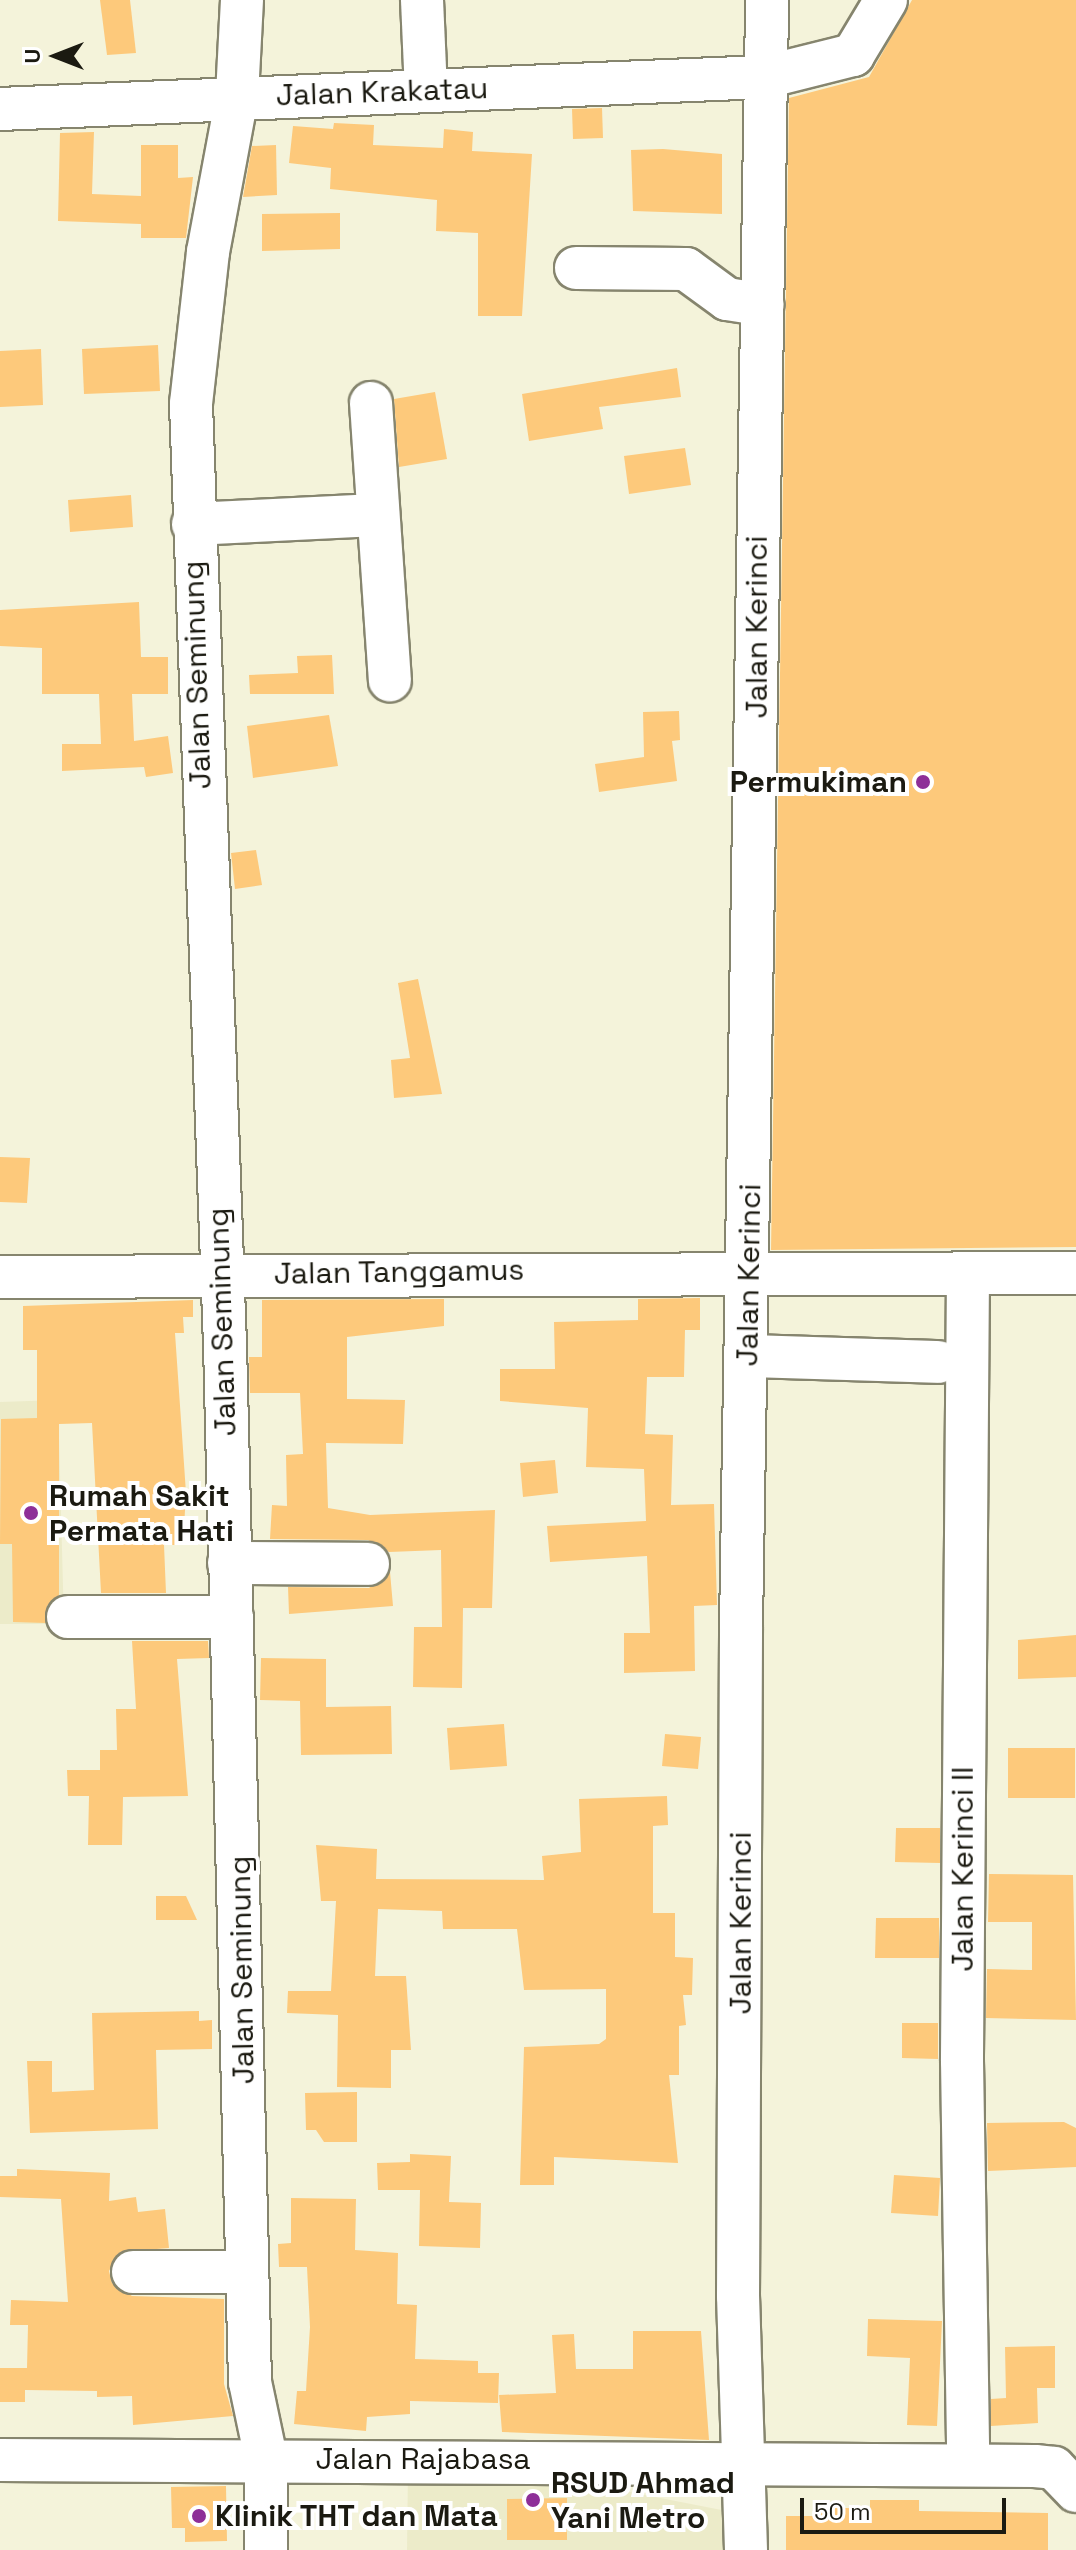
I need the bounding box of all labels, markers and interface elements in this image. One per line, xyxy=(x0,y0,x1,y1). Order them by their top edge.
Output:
north arrow xyxy=(16,16,96,96)
text: U xyxy=(18,49,46,63)
street label: Jalan Krakatau xyxy=(275,70,489,114)
street label: Jalan Kerinci xyxy=(739,536,775,718)
street label: Jalan Seminung xyxy=(175,560,219,790)
place label: Permukiman xyxy=(730,764,907,800)
marker: Permukiman xyxy=(914,773,932,791)
street label: Jalan Kerinci xyxy=(729,1183,769,1367)
street label: Jalan Seminung xyxy=(200,1207,244,1437)
street label: Jalan Tanggamus xyxy=(273,1252,525,1292)
place label: Rumah Sakit Permata Hati xyxy=(49,1478,234,1548)
marker: Rumah Sakit Permata Hati xyxy=(20,1502,42,1524)
street label: Jalan Kerinci II xyxy=(945,1766,981,1972)
street label: Jalan Kerinci xyxy=(723,1832,759,2014)
street label: Jalan Seminung xyxy=(222,1855,262,2085)
street label: Jalan Rajabasa xyxy=(315,2441,531,2477)
place label: RSUD Ahmad Yani Metro xyxy=(551,2465,735,2536)
scale bar xyxy=(804,2482,1010,2532)
marker: RSUD Ahmad Yani Metro xyxy=(522,2489,544,2511)
text: 50 m xyxy=(814,2496,871,2527)
place label: Klinik THT dan Mata xyxy=(215,2498,500,2534)
marker: Klinik THT dan Mata xyxy=(190,2507,208,2525)

